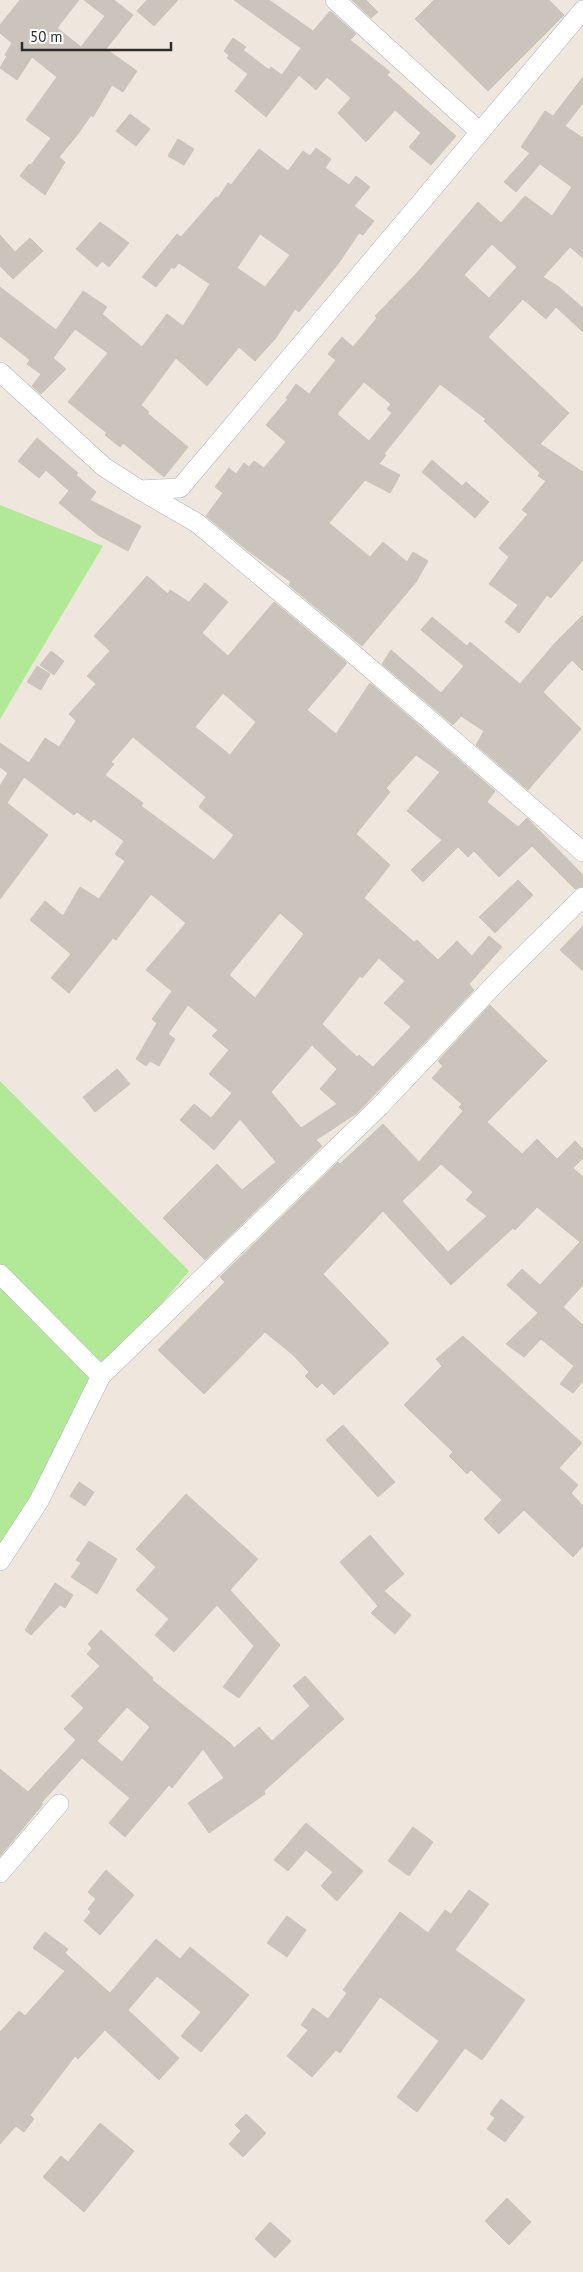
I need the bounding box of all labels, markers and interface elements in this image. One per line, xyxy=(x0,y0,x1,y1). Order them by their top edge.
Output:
scale bar xyxy=(22,20,171,52)
text: 50 m xyxy=(30,27,63,46)

